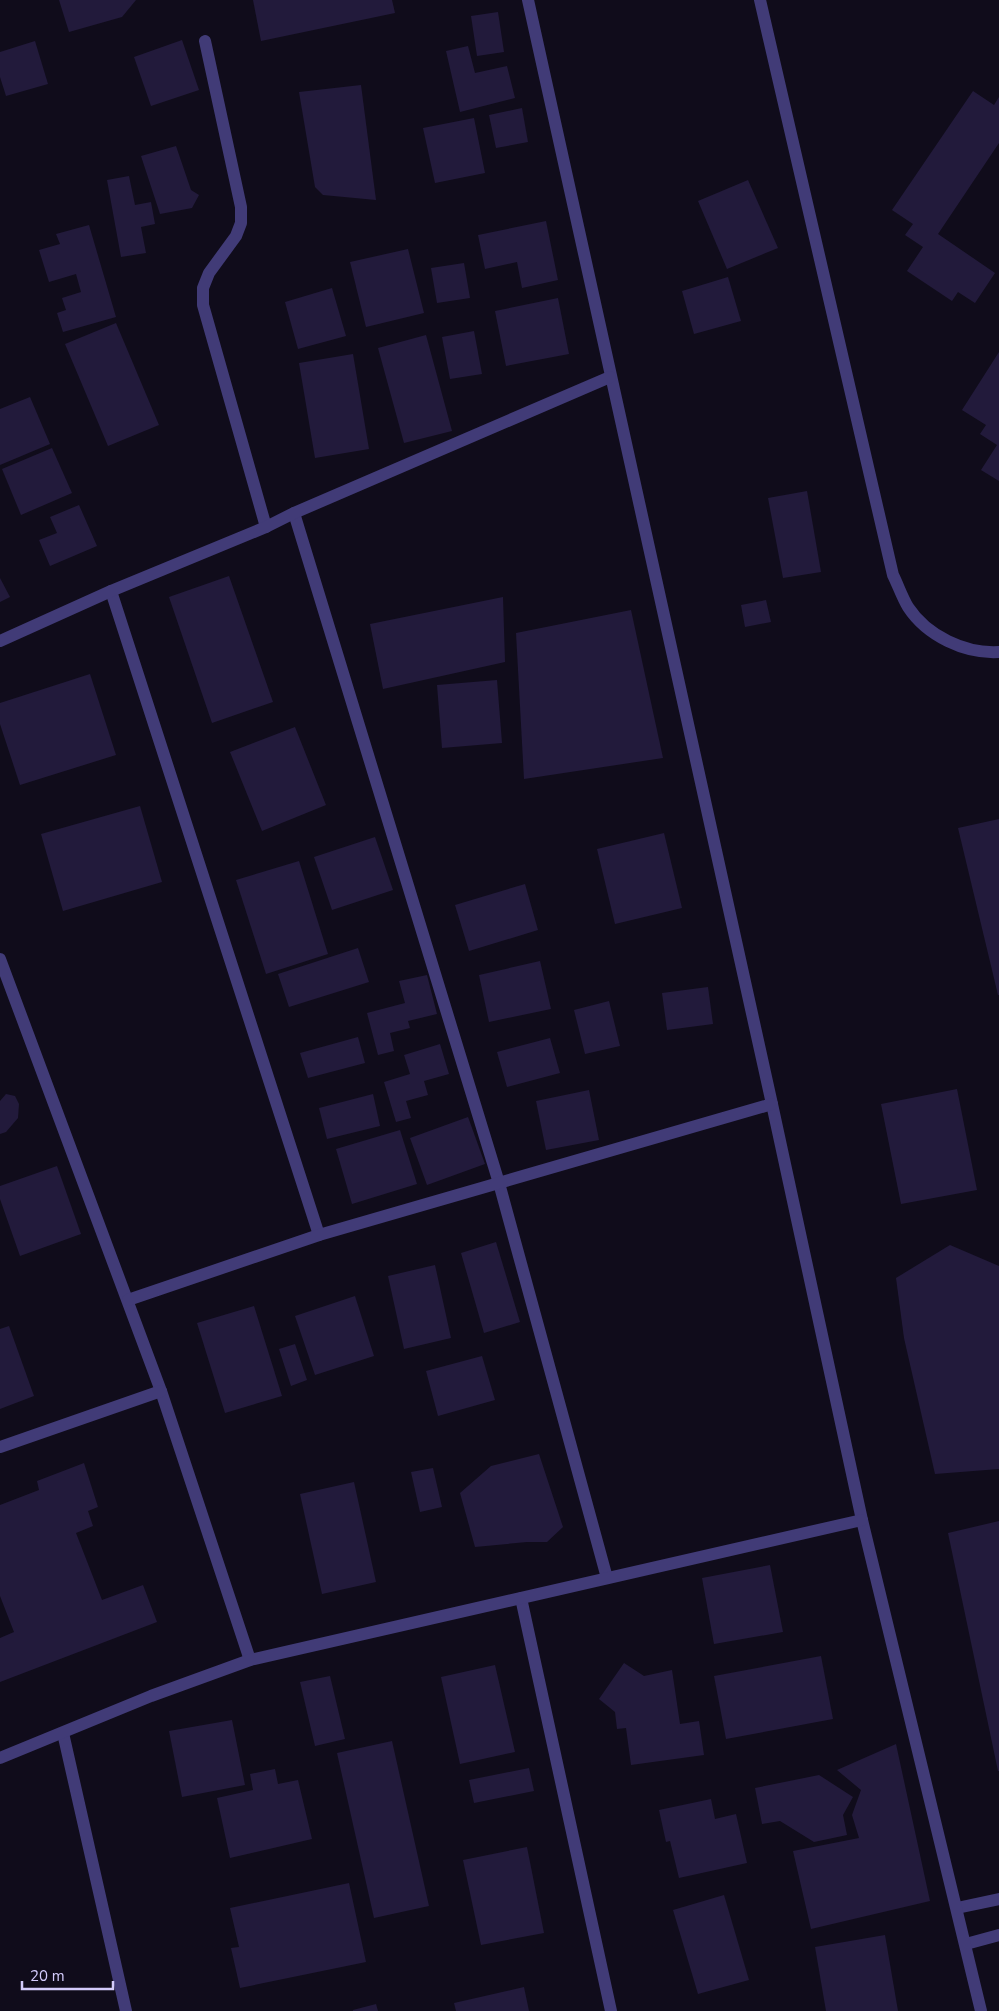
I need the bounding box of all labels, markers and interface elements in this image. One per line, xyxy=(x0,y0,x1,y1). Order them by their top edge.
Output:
scale bar xyxy=(22,1958,114,1990)
text: 20 m xyxy=(30,1966,65,1986)

